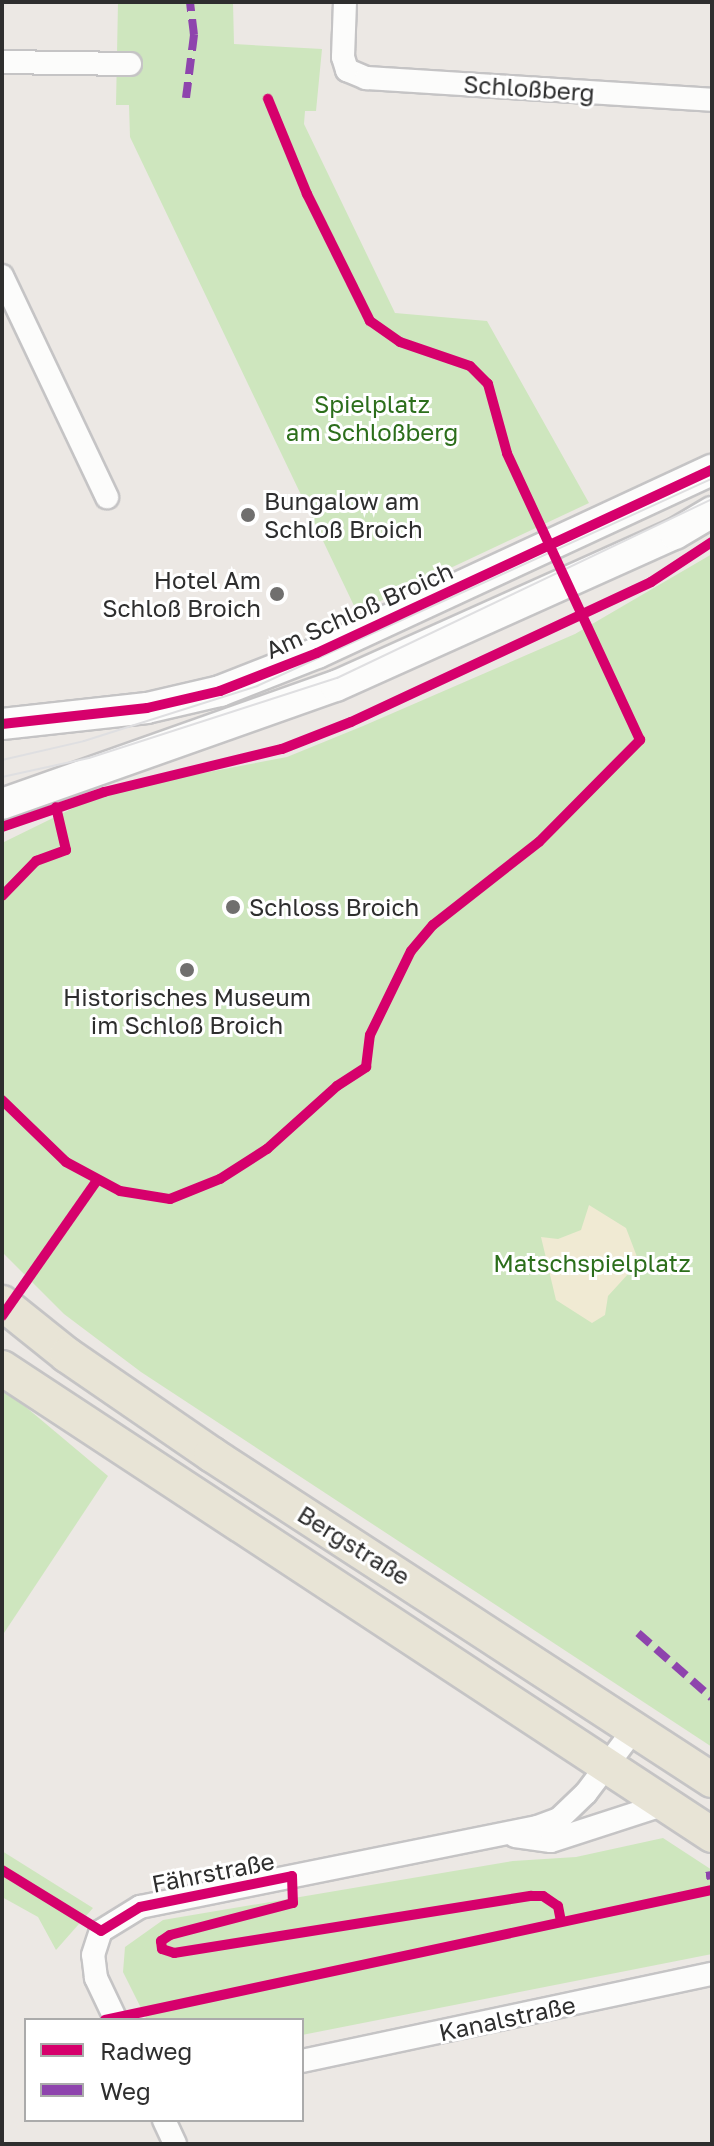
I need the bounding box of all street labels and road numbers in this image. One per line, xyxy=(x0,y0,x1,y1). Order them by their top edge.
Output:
street label: Schloßberg xyxy=(462,69,596,107)
street label: Am Schloß Broich xyxy=(261,556,457,664)
street label: Bergstraße xyxy=(293,1499,415,1591)
street label: Fährstraße xyxy=(149,1846,277,1898)
street label: Kanalstraße xyxy=(436,1989,578,2047)

